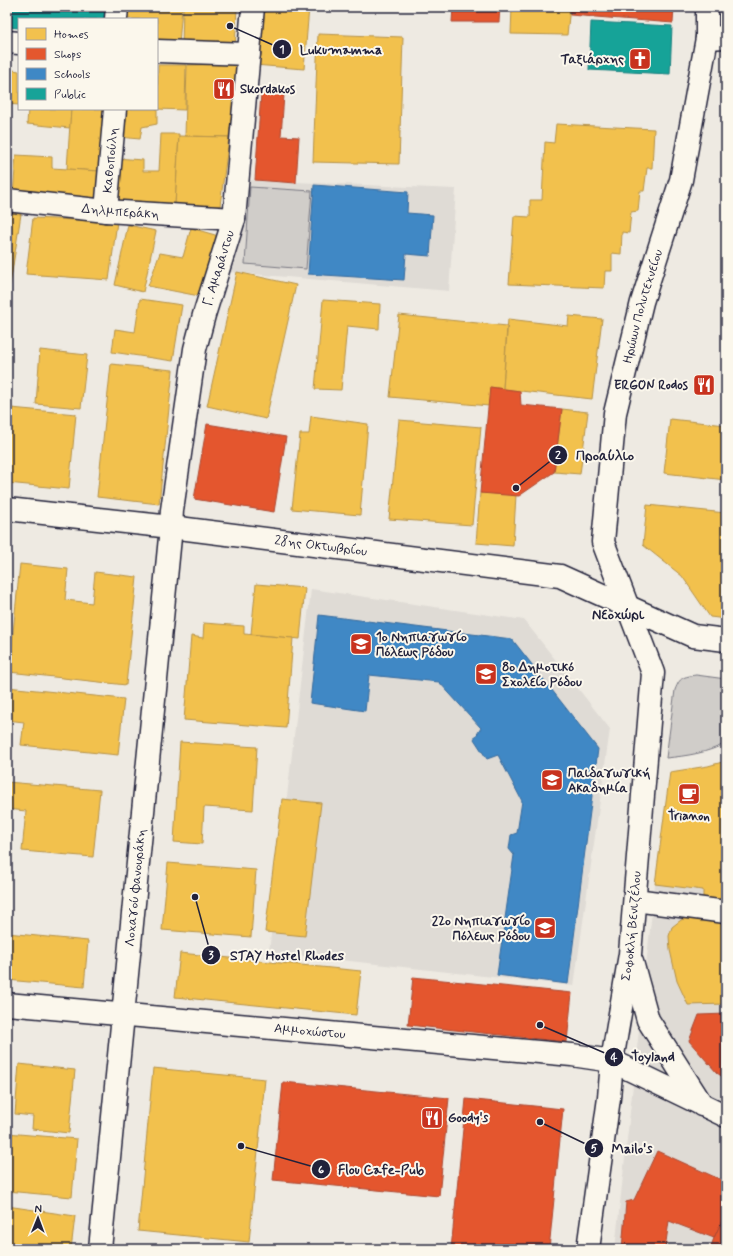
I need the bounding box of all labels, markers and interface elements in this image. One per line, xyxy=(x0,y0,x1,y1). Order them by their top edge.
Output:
legend xyxy=(18,18,158,110)
text: Homes xyxy=(54,27,89,43)
callout: Lukumamma xyxy=(272,36,391,62)
text: Lukumamma xyxy=(300,41,382,59)
text: 1 xyxy=(279,42,285,58)
church icon: Ταξιάρχης xyxy=(627,46,653,72)
text: Shops xyxy=(54,47,81,63)
place label: Ταξιάρχης xyxy=(560,51,624,68)
text: Schools xyxy=(54,67,90,83)
restaurant icon: Skordakos xyxy=(211,76,237,102)
place label: Skordakos xyxy=(240,81,295,98)
text: Public xyxy=(54,87,86,103)
street label: Καθοπούλη xyxy=(99,127,122,194)
street label: Δηλμπεράκη xyxy=(81,200,160,223)
street label: Γ. Αμαράντου xyxy=(199,228,239,308)
street label: Ηρώων Πολυτεχνείου xyxy=(619,247,667,365)
restaurant icon: ERGON Rodos xyxy=(691,372,717,398)
place label: ERGON Rodos xyxy=(614,377,688,394)
callout: Προαύλιο xyxy=(548,442,643,468)
text: Προαύλιο xyxy=(576,447,634,465)
text: 2 xyxy=(555,448,561,464)
street label: 28ης Οκτωβρίου xyxy=(273,532,368,560)
district label: Νεοχώρι xyxy=(592,606,645,624)
place label: 1ο Νηπιαγωγίο Πόλεως Ρόδου xyxy=(376,629,467,661)
school or university icon: 1ο Νηπιαγωγίο Πόλεως Ρόδου xyxy=(348,631,374,657)
place label: 8ο Δημοτικό Σχολείο Ρόδου xyxy=(502,659,582,691)
school or university icon: 8ο Δημοτικό Σχολείο Ρόδου xyxy=(473,661,499,687)
place label: Παιδαγωγική Ακαδημία xyxy=(568,765,651,797)
school or university icon: Παιδαγωγική Ακαδημία xyxy=(539,767,565,793)
cafe icon: Trianon xyxy=(676,781,702,807)
place label: Trianon xyxy=(668,808,710,825)
street label: Λοχαγού Φανουράκη xyxy=(121,828,150,947)
street label: Σοφοκλή Βενιζέλου xyxy=(617,870,645,982)
place label: 22ο Νηπιαγωγίο Πόλεως Ρόδου xyxy=(432,913,530,945)
school or university icon: 22ο Νηπιαγωγίο Πόλεως Ρόδου xyxy=(532,915,558,941)
callout: STAY Hostel Rhodes xyxy=(201,942,352,968)
text: STAY Hostel Rhodes xyxy=(230,947,345,965)
text: 3 xyxy=(208,948,214,964)
street label: Αμμοχώστου xyxy=(273,1020,346,1043)
callout: Toyland xyxy=(604,1044,683,1070)
text: Toyland xyxy=(631,1048,675,1066)
text: 4 xyxy=(611,1050,618,1066)
restaurant icon: Goody's xyxy=(419,1105,445,1131)
place label: Goody's xyxy=(448,1110,488,1127)
callout: Mailo's xyxy=(584,1135,661,1161)
text: Mailo's xyxy=(612,1140,653,1158)
text: 5 xyxy=(590,1141,598,1157)
callout: Flou Cafe-Pub xyxy=(311,1156,432,1182)
text: Flou Cafe-Pub xyxy=(338,1161,424,1179)
text: 6 xyxy=(318,1162,324,1178)
north arrow xyxy=(18,1198,58,1238)
text: N xyxy=(34,1202,42,1216)

